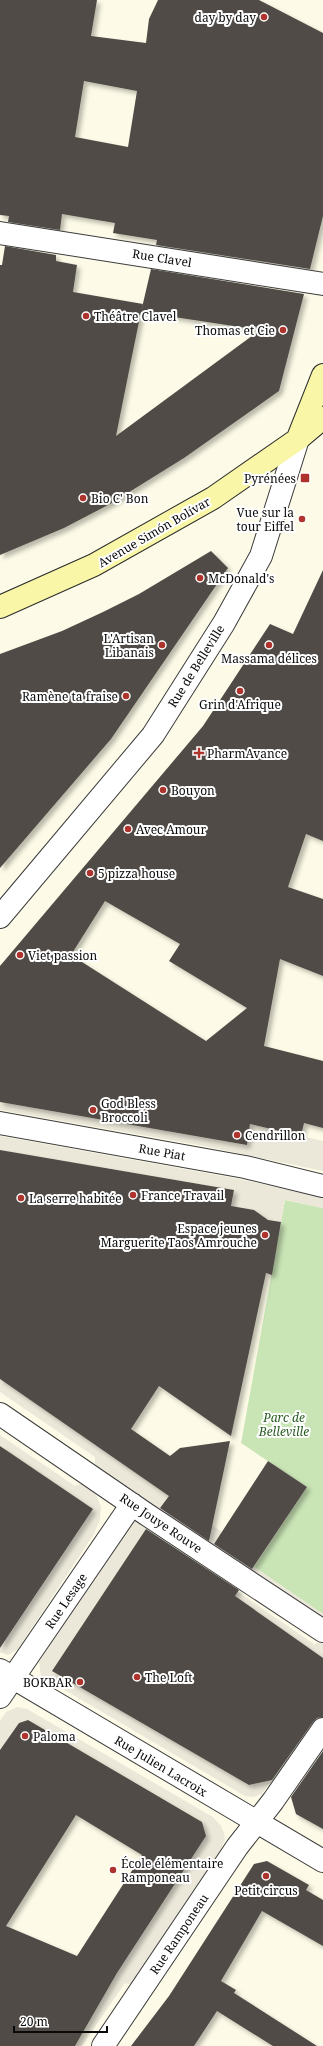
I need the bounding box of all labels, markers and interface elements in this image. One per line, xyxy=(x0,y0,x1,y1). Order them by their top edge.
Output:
place label: day by day xyxy=(195,9,256,26)
marker: day by day xyxy=(259,12,269,22)
street label: Rue Clavel xyxy=(131,245,193,271)
place label: Théâtre Clavel xyxy=(94,308,177,325)
marker: Théâtre Clavel xyxy=(81,311,91,321)
place label: Thomas et Cie xyxy=(195,322,275,339)
marker: Thomas et Cie xyxy=(278,325,288,335)
place label: Pyrénées xyxy=(244,470,296,487)
marker: Pyrénées xyxy=(299,472,311,484)
place label: Bio C' Bon xyxy=(91,490,149,507)
marker: Bio C' Bon xyxy=(78,493,88,503)
street label: Avenue Simón Bolívar xyxy=(95,493,214,571)
place label: Vue sur la tour Eiffel xyxy=(236,504,294,535)
marker: Vue sur la tour Eiffel xyxy=(297,514,307,524)
place label: McDonald's xyxy=(208,570,274,587)
marker: McDonald's xyxy=(195,573,205,583)
street label: Rue de Belleville xyxy=(164,621,228,711)
place label: L'Artisan Libanais xyxy=(103,630,154,661)
marker: L'Artisan Libanais xyxy=(157,640,167,650)
marker: Massama délices xyxy=(264,640,274,650)
place label: Massama délices xyxy=(221,650,317,667)
marker: Grin d'Afrique xyxy=(235,686,245,696)
place label: Ramène ta fraise xyxy=(22,688,118,705)
marker: Ramène ta fraise xyxy=(121,691,131,701)
place label: Grin d'Afrique xyxy=(199,696,281,713)
place label: PharmAvance xyxy=(207,745,287,762)
marker: PharmAvance xyxy=(194,748,204,758)
place label: Bouyon xyxy=(171,782,215,799)
marker: Bouyon xyxy=(158,785,168,795)
place label: Avec Amour xyxy=(136,821,206,838)
marker: Avec Amour xyxy=(123,824,133,834)
place label: 5 pizza house xyxy=(98,865,175,882)
marker: 5 pizza house xyxy=(85,868,95,878)
place label: Viet passion xyxy=(28,947,97,964)
marker: Viet passion xyxy=(15,950,25,960)
place label: God Bless Broccoli xyxy=(101,1095,156,1126)
marker: God Bless Broccoli xyxy=(88,1105,98,1115)
place label: Cendrillon xyxy=(245,1127,306,1144)
marker: Cendrillon xyxy=(232,1130,242,1140)
street label: Rue Piat xyxy=(137,1140,187,1164)
place label: France Travail xyxy=(141,1187,225,1204)
place label: La serre habitée xyxy=(29,1190,122,1207)
marker: France Travail xyxy=(128,1190,138,1200)
marker: La serre habitée xyxy=(16,1193,26,1203)
place label: Espace jeunes Marguerite Taos Amrouche xyxy=(100,1220,257,1251)
marker: Espace jeunes Marguerite Taos Amrouche xyxy=(260,1230,270,1240)
park label: Parc de Belleville xyxy=(258,1409,309,1440)
street label: Rue Jouye Rouve xyxy=(116,1489,206,1557)
street label: Rue Lesage xyxy=(41,1570,91,1632)
place label: The Loft xyxy=(145,1669,193,1686)
marker: The Loft xyxy=(132,1672,142,1682)
place label: BOKBAR xyxy=(23,1674,72,1691)
marker: BOKBAR xyxy=(75,1677,85,1687)
place label: Paloma xyxy=(33,1728,76,1745)
marker: Paloma xyxy=(20,1731,30,1741)
street label: Rue Julien Lacroix xyxy=(112,1732,211,1800)
place label: École élémentaire Ramponeau xyxy=(121,1855,224,1886)
marker: École élémentaire Ramponeau xyxy=(108,1865,118,1875)
marker: Petit circus xyxy=(261,1871,271,1881)
place label: Petit circus xyxy=(234,1882,298,1899)
street label: Rue Ramponeau xyxy=(146,1890,212,1978)
scale bar xyxy=(14,2008,107,2034)
text: 20 m xyxy=(20,2013,48,2030)

